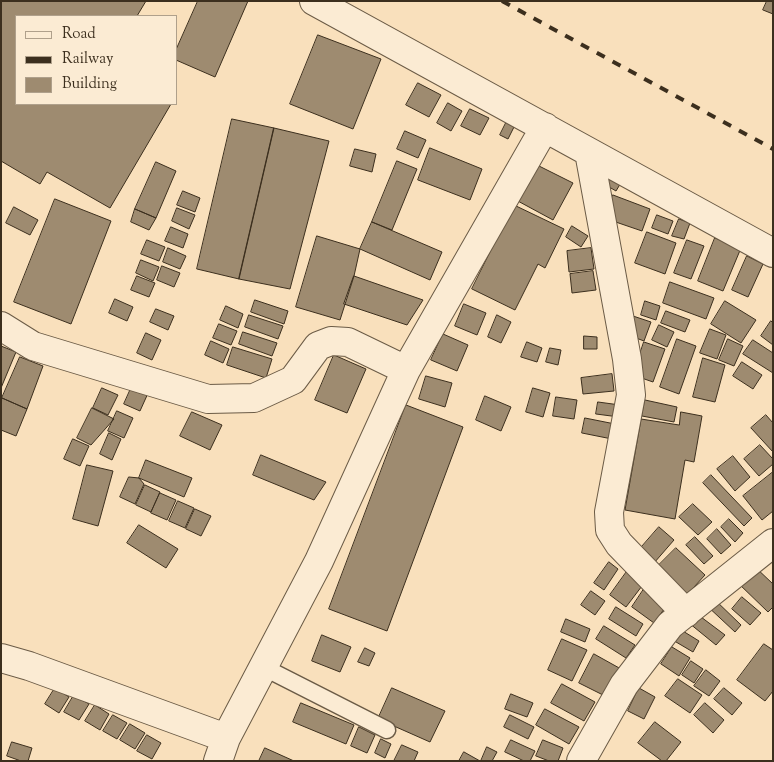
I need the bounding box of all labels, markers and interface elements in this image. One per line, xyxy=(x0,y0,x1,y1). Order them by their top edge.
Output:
legend xyxy=(15,15,178,105)
text: Road xyxy=(62,24,96,45)
text: Railway xyxy=(62,49,113,70)
text: Building xyxy=(62,74,117,95)

